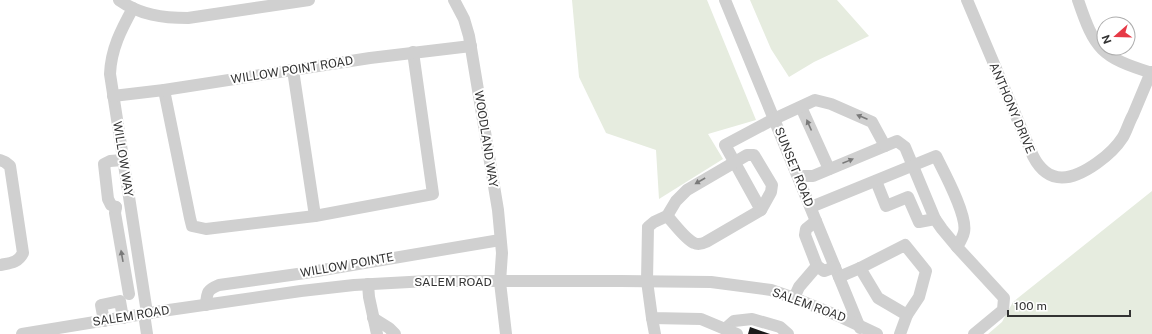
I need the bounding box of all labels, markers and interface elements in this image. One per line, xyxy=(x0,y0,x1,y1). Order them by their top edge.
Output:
north arrow xyxy=(1096,16,1136,56)
text: N xyxy=(1099,33,1114,46)
street label: WILLOW POINT ROAD xyxy=(230,53,354,87)
street label: ANTHONY DRIVE xyxy=(987,61,1037,155)
street label: WOODLAND WAY xyxy=(471,90,501,189)
one-way arrow xyxy=(856,114,867,120)
one-way arrow xyxy=(806,119,812,131)
street label: WILLOW WAY xyxy=(110,120,136,198)
street label: SUNSET ROAD xyxy=(772,125,816,209)
one-way arrow xyxy=(842,158,854,164)
one-way arrow xyxy=(694,178,706,185)
one-way arrow xyxy=(119,250,125,262)
street label: WILLOW POINTE xyxy=(299,250,395,280)
street label: SALEM ROAD xyxy=(414,275,492,289)
street label: SALEM ROAD xyxy=(770,285,848,325)
scale bar xyxy=(1008,292,1130,318)
text: 100 m xyxy=(1014,299,1047,313)
street label: SALEM ROAD xyxy=(92,303,170,329)

